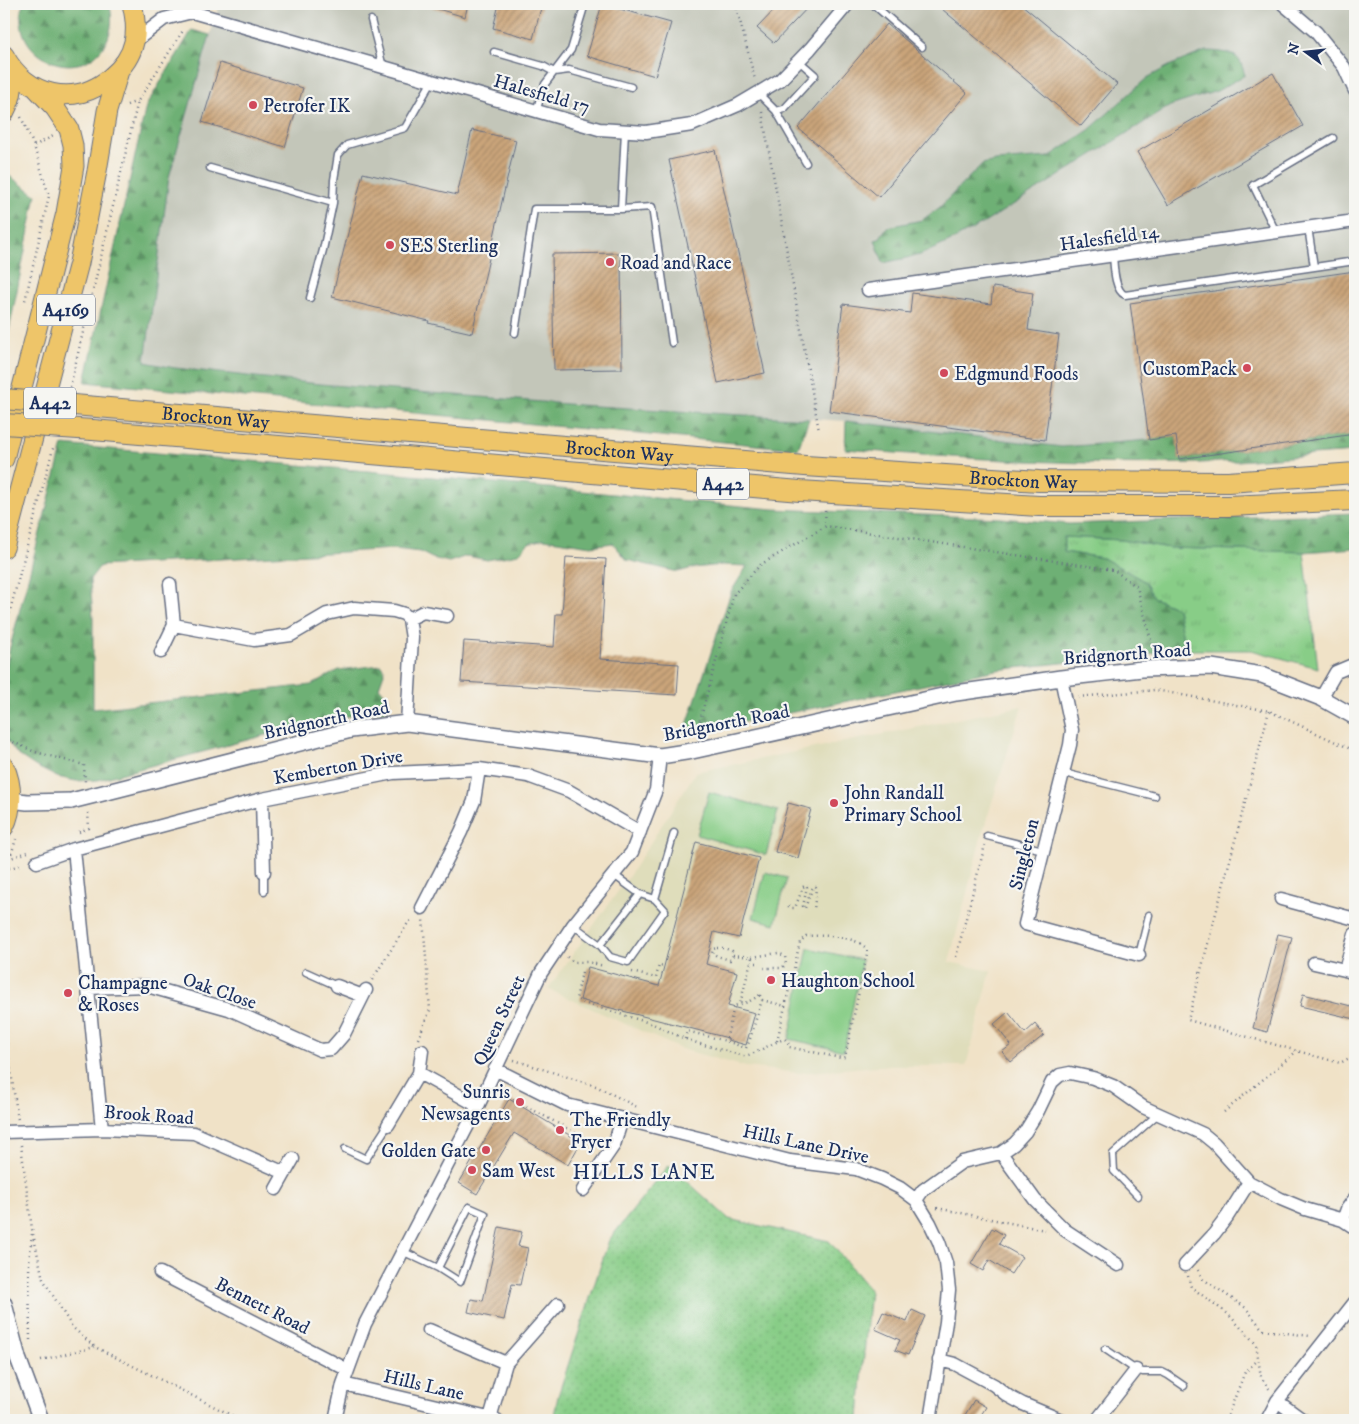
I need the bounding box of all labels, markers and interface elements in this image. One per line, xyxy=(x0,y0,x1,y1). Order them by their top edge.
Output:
north arrow xyxy=(1282,28,1332,78)
text: N xyxy=(1284,41,1305,57)
street label: Halesfield 17 xyxy=(491,70,592,119)
place label: Petrofer IK xyxy=(263,95,351,118)
marker: Petrofer IK xyxy=(247,99,259,111)
street label: Halesfield 14 xyxy=(1058,220,1161,257)
place label: SES Sterling xyxy=(400,235,499,258)
marker: SES Sterling xyxy=(384,239,396,251)
place label: Road and Race xyxy=(620,252,732,275)
marker: Road and Race xyxy=(604,256,616,268)
road number: A4169 xyxy=(37,294,95,326)
place label: CustomPack xyxy=(1143,358,1238,381)
marker: CustomPack xyxy=(1241,362,1253,374)
place label: Edgmund Foods xyxy=(954,363,1078,386)
marker: Edgmund Foods xyxy=(938,367,950,379)
road number: A442 xyxy=(24,388,76,418)
street label: Brockton Way xyxy=(160,402,271,434)
street label: Brockton Way xyxy=(564,436,675,468)
street label: Brockton Way xyxy=(968,467,1078,494)
road number: A442 xyxy=(697,468,749,499)
street label: Bridgnorth Road xyxy=(1062,639,1192,670)
street label: Bridgnorth Road xyxy=(261,696,392,745)
street label: Bridgnorth Road xyxy=(661,700,792,747)
street label: Kemberton Drive xyxy=(272,745,405,790)
place label: John Randall Primary School xyxy=(842,782,962,827)
marker: John Randall Primary School xyxy=(828,797,840,809)
street label: Singleton xyxy=(1004,816,1044,892)
street label: Oak Close xyxy=(179,968,260,1015)
place label: Haughton School xyxy=(781,970,915,993)
street label: Queen Street xyxy=(468,971,530,1070)
place label: Champagne & Roses xyxy=(78,972,168,1017)
marker: Haughton School xyxy=(765,974,777,986)
marker: Champagne & Roses xyxy=(62,987,74,999)
place label: Sunris Newsagents xyxy=(421,1081,510,1126)
marker: Sunris Newsagents xyxy=(514,1096,526,1108)
street label: Brook Road xyxy=(103,1101,195,1130)
place label: The Friendly Fryer xyxy=(570,1109,672,1154)
street label: Hills Lane Drive xyxy=(740,1120,871,1169)
marker: The Friendly Fryer xyxy=(554,1124,566,1136)
place label: Golden Gate xyxy=(381,1140,476,1163)
marker: Golden Gate xyxy=(480,1144,492,1156)
place label: Sam West xyxy=(482,1160,555,1183)
district label: HILLS LANE xyxy=(572,1160,716,1186)
marker: Sam West xyxy=(466,1164,478,1176)
street label: Bennett Road xyxy=(211,1273,314,1340)
street label: Hills Lane xyxy=(381,1365,466,1406)

